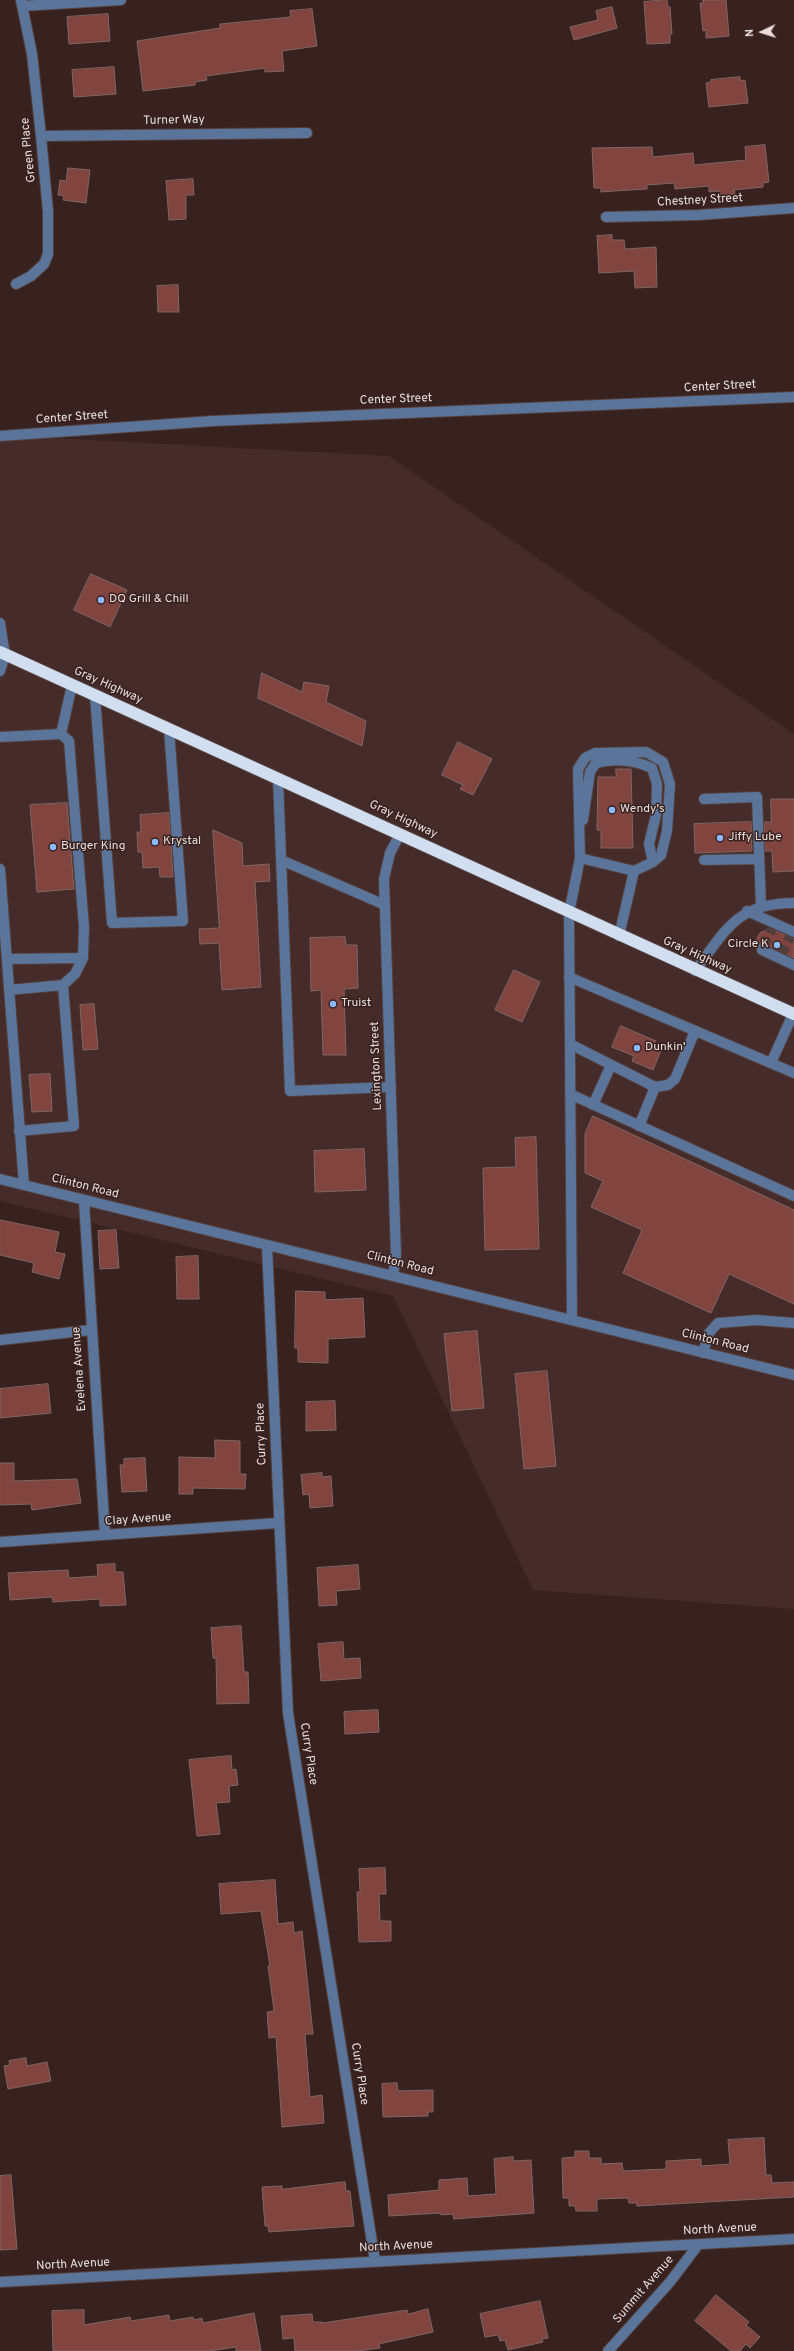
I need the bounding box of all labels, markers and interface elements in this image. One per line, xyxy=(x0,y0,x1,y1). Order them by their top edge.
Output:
north arrow xyxy=(742,12,782,52)
text: N xyxy=(743,28,757,37)
street label: Turner Way xyxy=(143,113,205,129)
street label: Green Place xyxy=(18,117,40,183)
street label: Chestney Street xyxy=(657,192,743,210)
street label: Center Street xyxy=(683,378,757,396)
street label: Center Street xyxy=(360,392,432,408)
street label: Center Street xyxy=(35,408,109,428)
place label: DQ Grill & Chill xyxy=(109,593,189,607)
marker: DQ Grill & Chill xyxy=(96,595,106,605)
street label: Gray Highway xyxy=(71,664,145,708)
street label: Gray Highway xyxy=(366,798,440,842)
place label: Wendy's xyxy=(620,803,665,817)
marker: Wendy's xyxy=(607,805,617,815)
place label: Jiffy Lube xyxy=(728,831,782,845)
marker: Jiffy Lube xyxy=(715,833,725,843)
place label: Krystal xyxy=(163,835,201,849)
marker: Krystal xyxy=(150,837,160,847)
place label: Burger King xyxy=(61,840,125,854)
marker: Burger King xyxy=(48,842,58,852)
street label: Gray Highway xyxy=(660,934,734,978)
place label: Circle K xyxy=(727,938,769,952)
marker: Circle K xyxy=(772,940,782,950)
place label: Truist xyxy=(341,997,371,1011)
marker: Truist xyxy=(328,999,338,1009)
street label: Lexington Street xyxy=(368,1021,386,1111)
place label: Dunkin' xyxy=(645,1041,686,1055)
marker: Dunkin' xyxy=(632,1043,642,1053)
street label: Clinton Road xyxy=(50,1172,120,1202)
street label: Clinton Road xyxy=(365,1249,435,1279)
street label: Evelena Avenue xyxy=(70,1326,90,1412)
street label: Clinton Road xyxy=(680,1327,750,1357)
street label: Curry Place xyxy=(254,1402,270,1466)
street label: Clay Avenue xyxy=(104,1510,172,1530)
street label: Curry Place xyxy=(296,1722,320,1786)
street label: Curry Place xyxy=(347,2042,371,2106)
street label: North Avenue xyxy=(683,2221,757,2239)
street label: North Avenue xyxy=(359,2238,433,2256)
street label: Summit Avenue xyxy=(611,2253,677,2327)
street label: North Avenue xyxy=(36,2256,110,2274)

